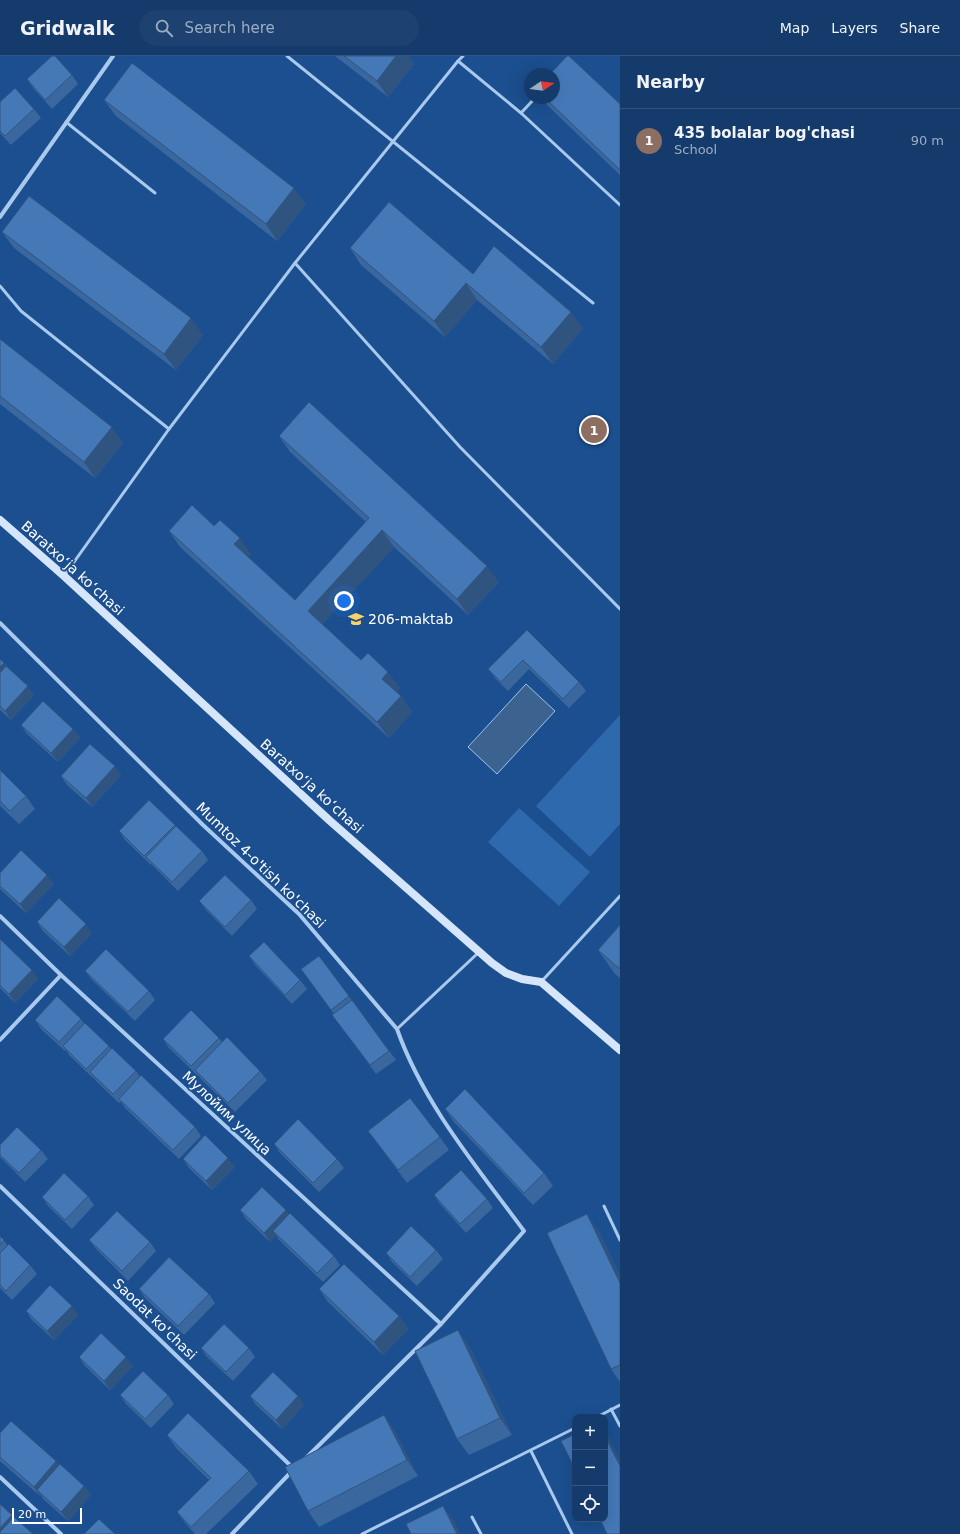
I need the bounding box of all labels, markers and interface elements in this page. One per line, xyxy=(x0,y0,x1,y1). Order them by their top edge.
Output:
search box xyxy=(139,10,419,46)
text: Gridwalk xyxy=(20,17,115,39)
icon: search xyxy=(153,17,175,39)
text: Search here xyxy=(185,19,275,37)
text: Map xyxy=(780,20,809,36)
text: Layers xyxy=(831,20,878,36)
text: Share xyxy=(900,20,940,36)
north arrow xyxy=(524,68,560,104)
text: Nearby xyxy=(636,72,705,92)
text: 435 bolalar bog'chasi xyxy=(674,124,855,142)
text: 1 xyxy=(644,133,654,148)
text: 90 m xyxy=(911,133,944,148)
text: School xyxy=(674,142,717,157)
pin: 1 xyxy=(581,415,607,445)
street label: Baratxoʻja koʻchasi xyxy=(18,518,128,618)
your location xyxy=(334,591,354,611)
school or university icon: 206-maktab xyxy=(347,610,365,628)
place label: 206-maktab xyxy=(368,611,453,627)
street label: Baratxoʻja koʻchasi xyxy=(257,736,367,836)
street label: Mumtoz 4-o'tish ko'chasi xyxy=(193,799,329,931)
street label: Мулойим улица xyxy=(179,1068,275,1158)
street label: Saodat ko'chasi xyxy=(110,1275,200,1363)
map controls xyxy=(572,1414,608,1522)
button: + xyxy=(572,1414,608,1450)
button: − xyxy=(572,1450,608,1486)
button: locate xyxy=(572,1486,608,1522)
scale bar xyxy=(12,1506,82,1525)
text: 20 m xyxy=(18,1508,46,1521)

